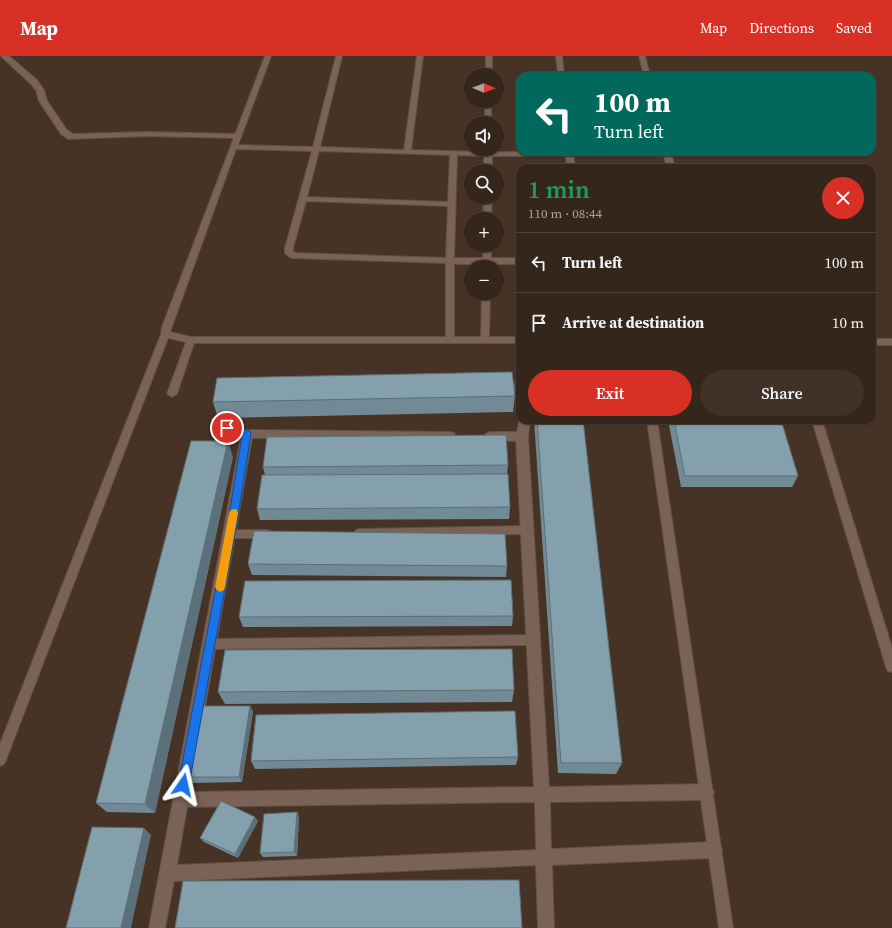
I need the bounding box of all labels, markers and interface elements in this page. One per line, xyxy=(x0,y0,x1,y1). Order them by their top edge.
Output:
text: Map xyxy=(20,15,58,41)
text: Map xyxy=(700,18,727,38)
text: Directions xyxy=(749,18,814,38)
text: Saved xyxy=(836,18,872,38)
north arrow xyxy=(464,68,504,108)
map controls xyxy=(464,68,504,300)
text: 100 m xyxy=(594,83,671,121)
icon: left xyxy=(528,88,580,140)
button: sound xyxy=(464,116,504,156)
text: Turn left xyxy=(594,119,664,144)
button: search xyxy=(464,164,504,204)
text: 1 min xyxy=(528,173,590,206)
button: close xyxy=(822,177,864,219)
text: 110 m · 08:44 xyxy=(528,205,602,222)
button: + xyxy=(464,212,504,252)
icon: left xyxy=(528,252,550,274)
text: Turn left xyxy=(562,252,622,273)
text: 100 m xyxy=(824,252,864,273)
button: − xyxy=(464,260,504,300)
icon: arrive xyxy=(528,312,550,334)
text: Arrive at destination xyxy=(562,312,704,333)
text: 10 m xyxy=(832,312,864,333)
button: Exit xyxy=(528,370,692,416)
button: Share xyxy=(700,370,864,416)
pin xyxy=(210,411,244,445)
icon: arrive xyxy=(216,417,238,439)
position arrow xyxy=(162,764,204,806)

